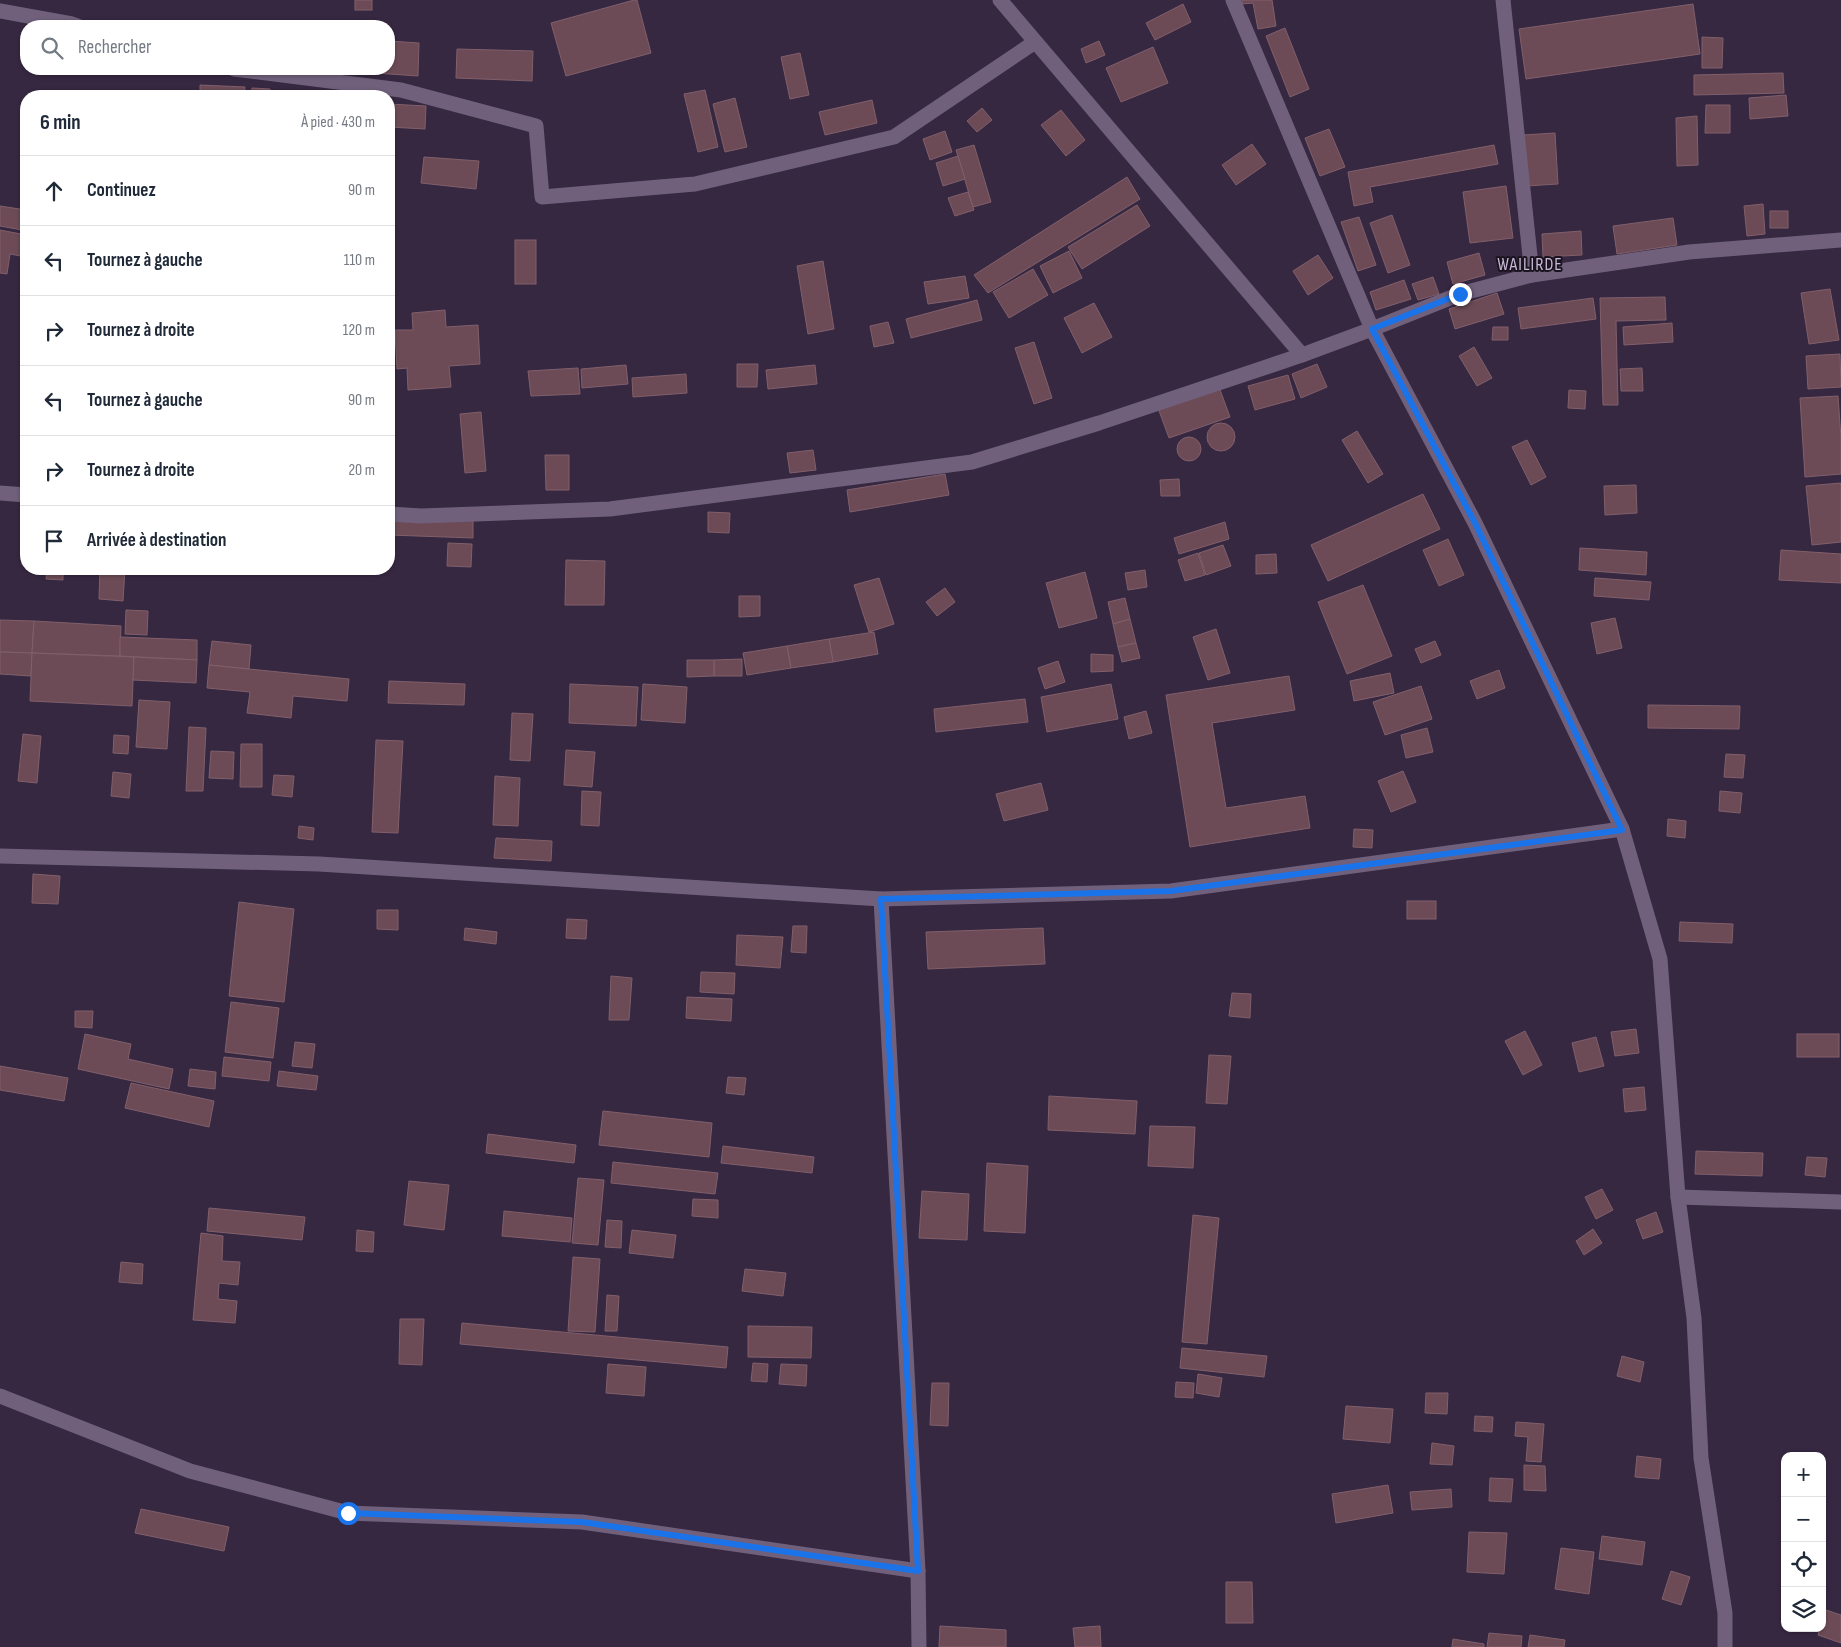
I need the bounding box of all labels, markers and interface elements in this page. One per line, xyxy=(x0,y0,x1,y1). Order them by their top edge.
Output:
search box xyxy=(20,20,395,75)
icon: search xyxy=(38,34,66,62)
text: Rechercher xyxy=(78,36,152,59)
text: 6 min xyxy=(40,110,81,135)
text: À pied · 430 m xyxy=(301,113,375,132)
icon: ahead xyxy=(40,177,68,205)
text: Continuez xyxy=(87,179,156,202)
text: 90 m xyxy=(348,181,375,200)
icon: left xyxy=(40,247,68,275)
text: Tournez à gauche xyxy=(87,249,203,272)
text: 110 m xyxy=(344,251,375,270)
district label: WAILIRDE xyxy=(1497,254,1563,275)
route end xyxy=(1449,283,1472,306)
icon: right xyxy=(40,317,68,345)
text: Tournez à droite xyxy=(87,319,195,342)
text: 120 m xyxy=(343,321,375,340)
icon: left xyxy=(40,387,68,415)
text: Tournez à gauche xyxy=(87,389,203,412)
text: 90 m xyxy=(348,391,375,410)
icon: right xyxy=(40,457,68,485)
text: Tournez à droite xyxy=(87,459,195,482)
text: 20 m xyxy=(348,461,375,480)
icon: arrive xyxy=(40,527,68,555)
text: Arrivée à destination xyxy=(87,529,227,552)
map controls xyxy=(1781,1452,1826,1632)
button: + xyxy=(1781,1452,1826,1497)
button: − xyxy=(1781,1497,1826,1542)
route start xyxy=(337,1502,360,1525)
button: locate xyxy=(1781,1542,1826,1587)
button: layers xyxy=(1781,1587,1826,1632)

